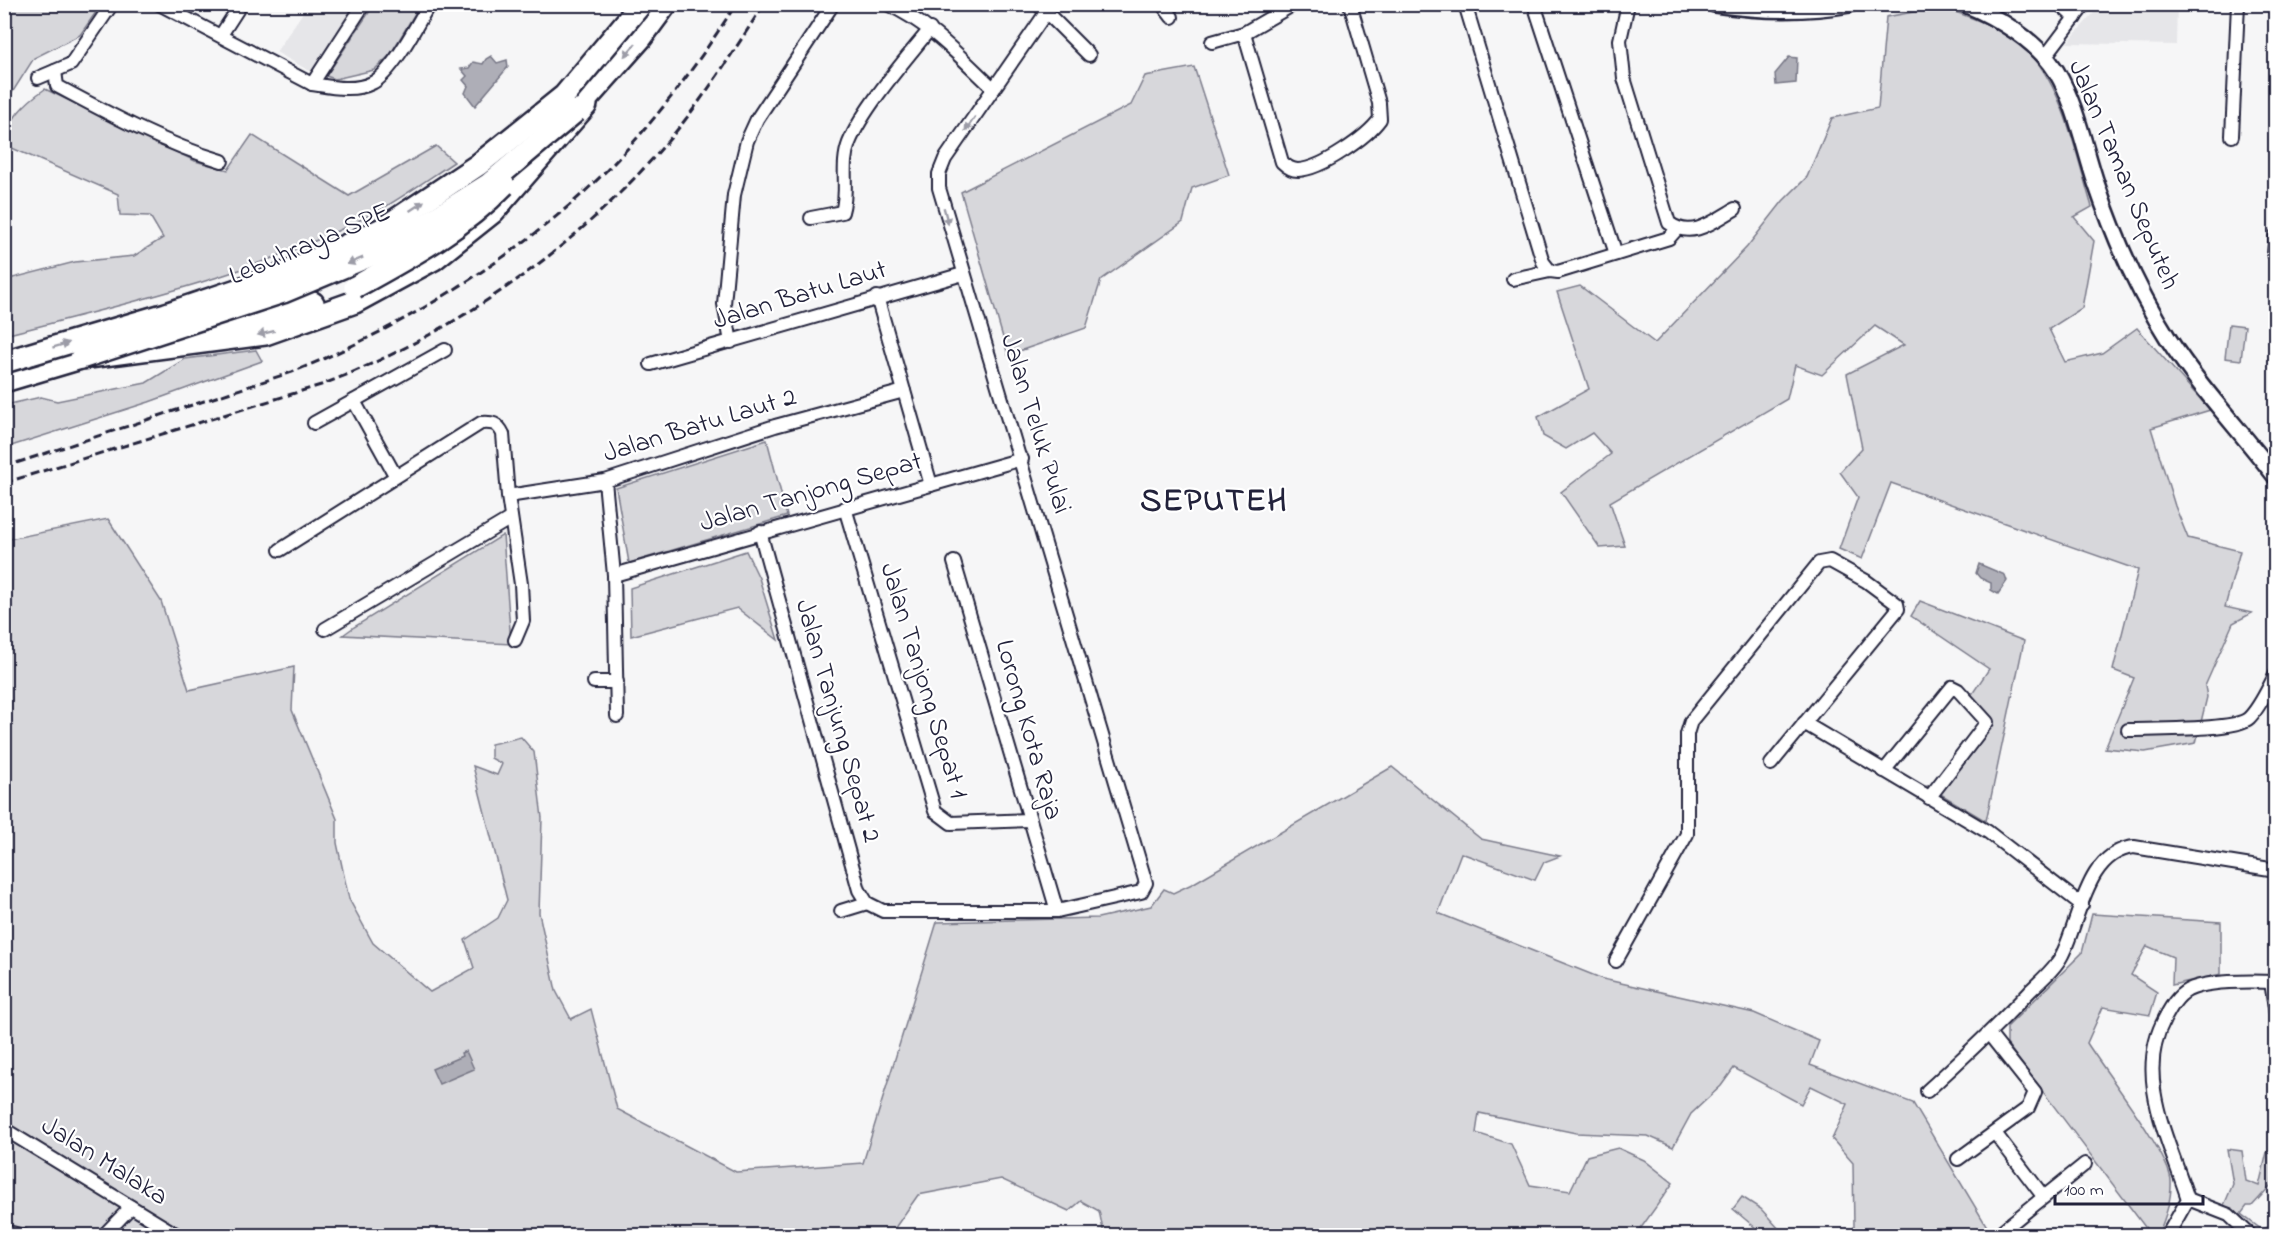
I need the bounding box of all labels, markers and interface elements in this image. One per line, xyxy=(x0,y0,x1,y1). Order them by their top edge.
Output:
one-way arrow xyxy=(624,42,637,57)
street label: Jalan Taman Seputeh xyxy=(2057,54,2189,296)
one-way arrow xyxy=(964,116,976,132)
street label: Lebuhraya SPE xyxy=(223,194,397,296)
one-way arrow xyxy=(408,200,424,212)
one-way arrow xyxy=(942,207,951,225)
street label: Jalan Batu Laut xyxy=(708,251,892,341)
one-way arrow xyxy=(346,257,364,267)
one-way arrow xyxy=(257,328,275,338)
street label: Jalan Teluk Pulai xyxy=(989,329,1081,519)
one-way arrow xyxy=(52,340,70,349)
street label: Jalan Batu Laut 2 xyxy=(599,378,801,474)
street label: Jalan Tanjong Sepat xyxy=(695,443,927,543)
district label: SEPUTEH xyxy=(1140,478,1288,526)
street label: Jalan Tanjong Sepat 1 xyxy=(869,558,977,804)
street label: Jalan Tanjung Sepat 2 xyxy=(784,595,890,847)
street label: Lorong Kota Raja xyxy=(984,635,1072,825)
street label: Jalan Malaka xyxy=(33,1107,175,1217)
scale bar xyxy=(2055,1168,2204,1206)
text: 100 m xyxy=(2064,1178,2104,1204)

